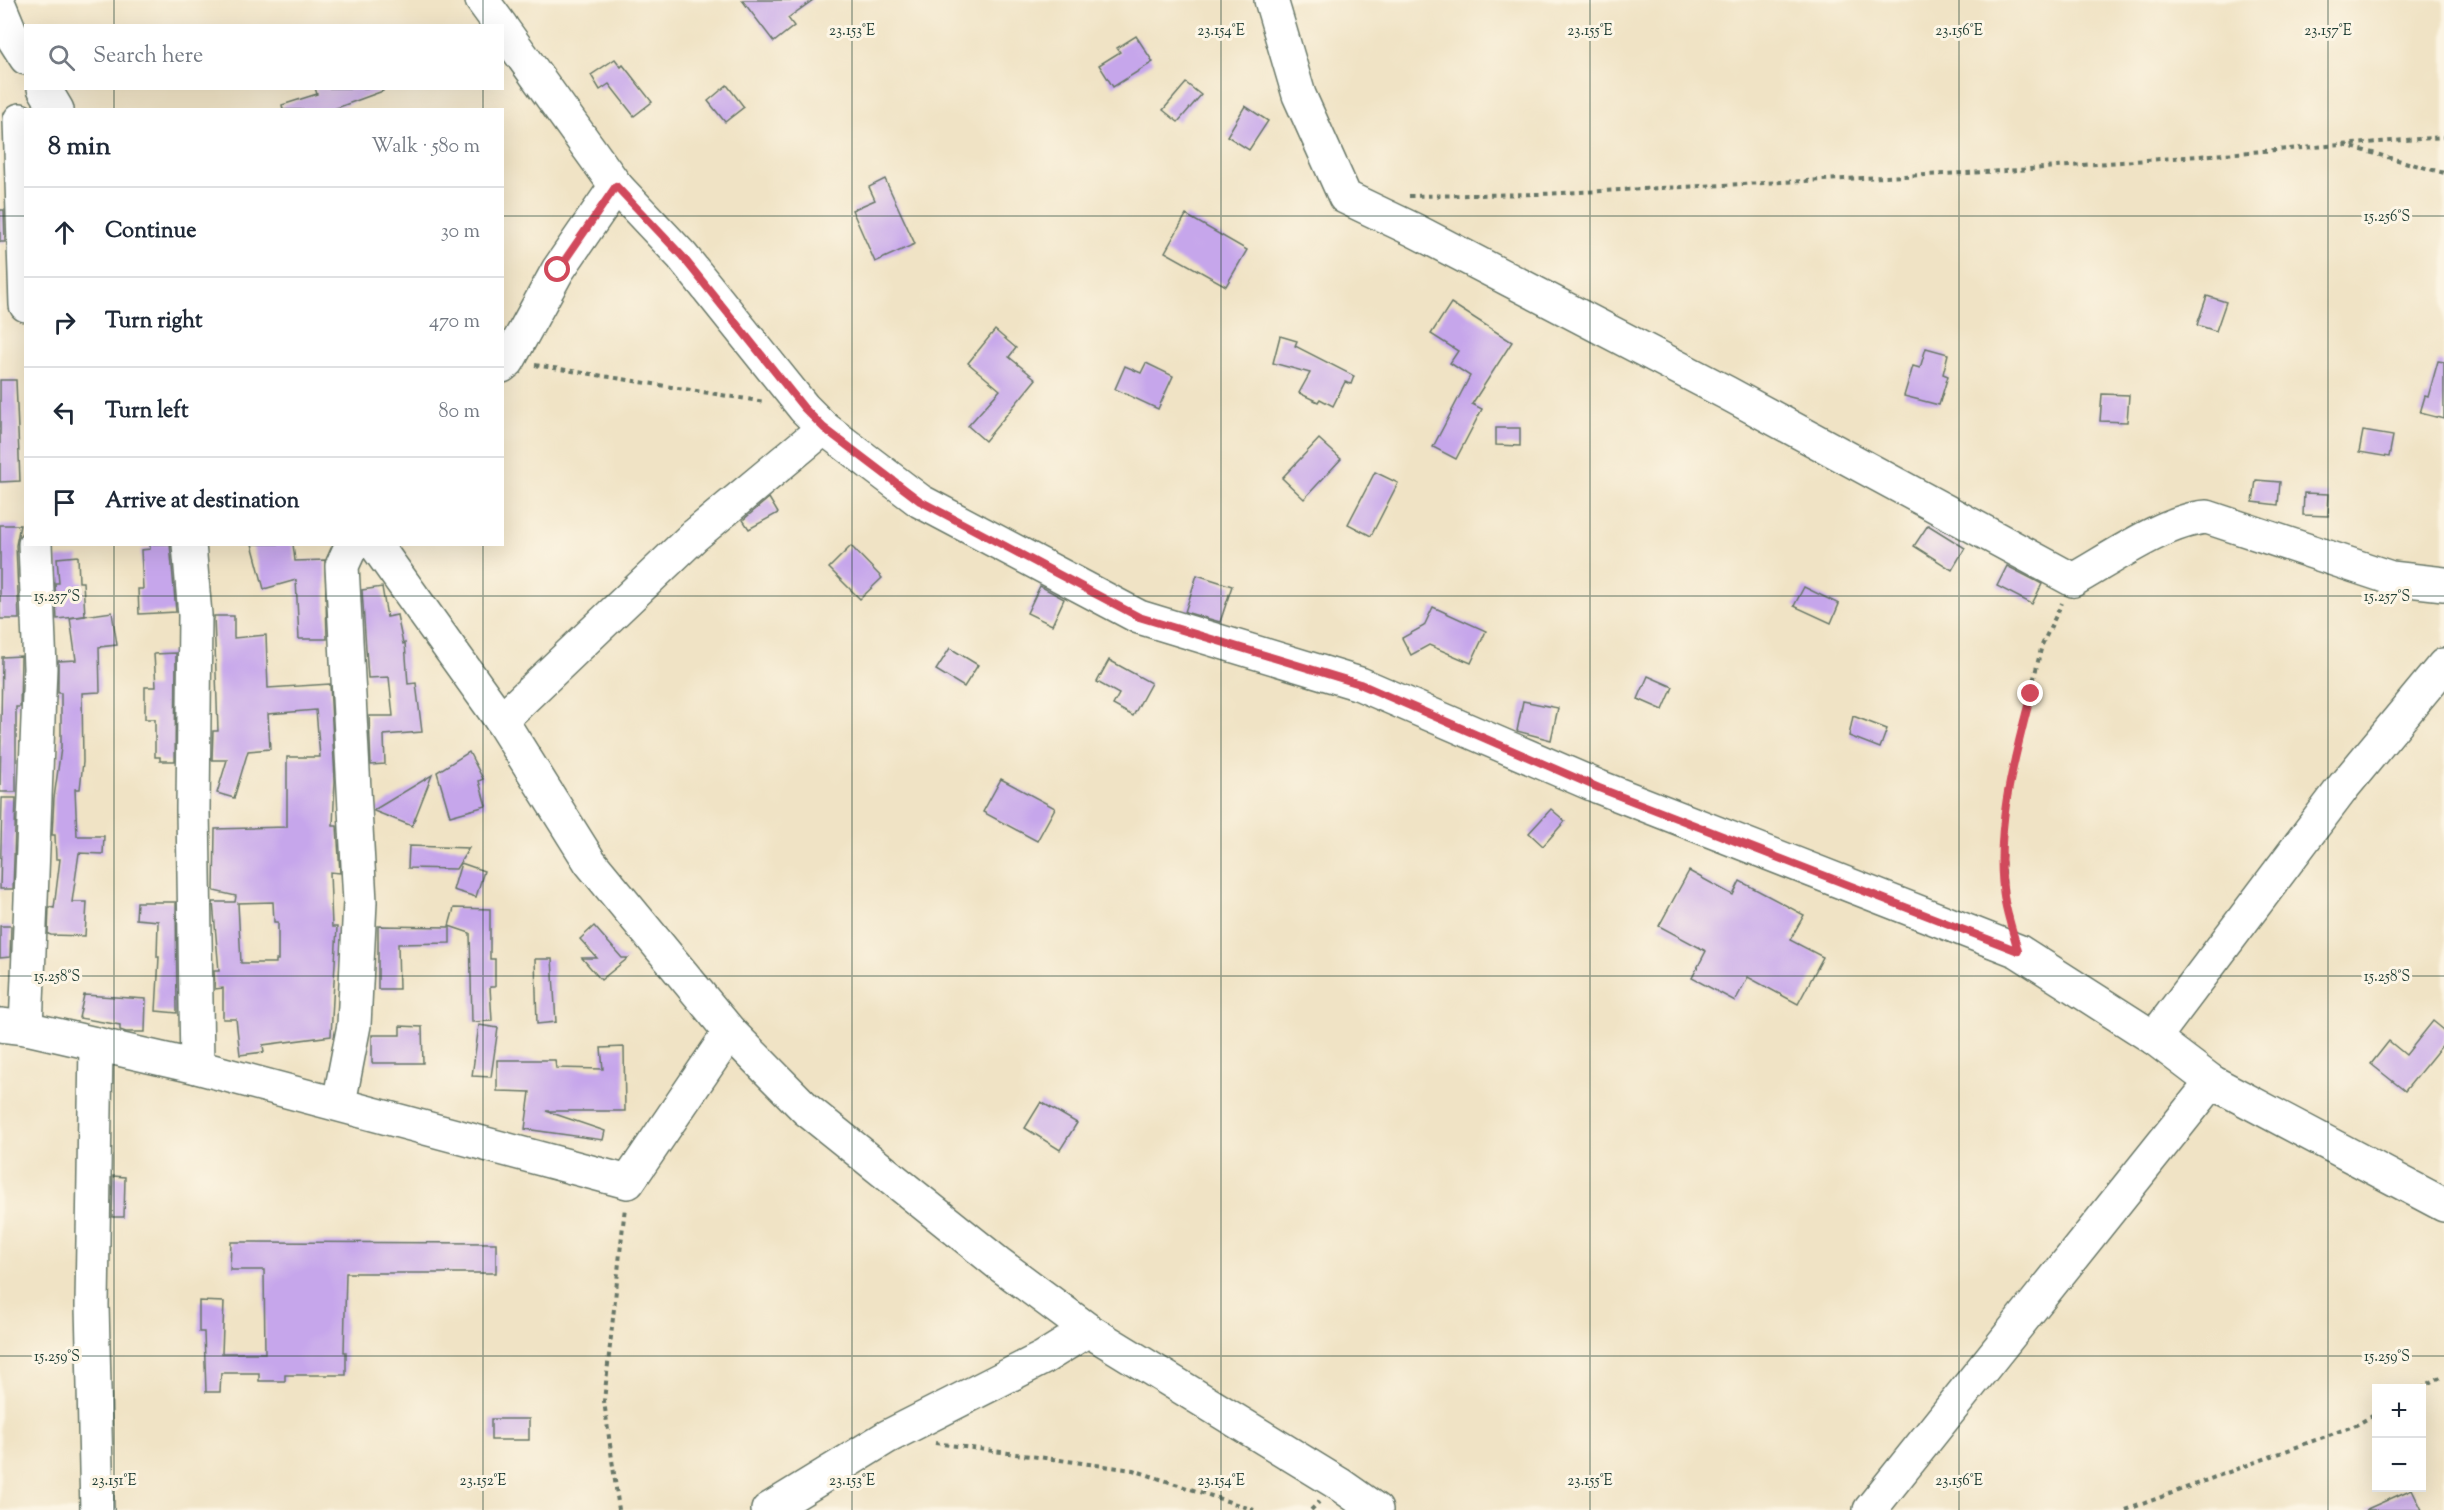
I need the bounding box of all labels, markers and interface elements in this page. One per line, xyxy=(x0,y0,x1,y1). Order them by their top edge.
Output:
text: 23.153°E xyxy=(829,21,875,42)
text: 23.154°E xyxy=(1197,21,1245,42)
text: 23.155°E xyxy=(1567,21,1613,42)
text: 23.156°E xyxy=(1935,21,1983,42)
text: 23.157°E xyxy=(2304,21,2352,42)
search box xyxy=(24,24,504,90)
icon: search xyxy=(45,41,78,74)
text: Search here xyxy=(93,41,203,73)
text: 8 min xyxy=(48,129,111,166)
text: Walk · 580 m xyxy=(371,133,480,162)
text: 15.256°S xyxy=(2364,207,2410,228)
icon: ahead xyxy=(48,216,81,249)
text: Continue xyxy=(105,216,196,248)
text: 30 m xyxy=(441,218,480,247)
route start xyxy=(544,256,570,282)
icon: right xyxy=(48,306,81,339)
text: Turn right xyxy=(105,306,202,338)
text: 470 m xyxy=(429,308,480,337)
icon: left xyxy=(48,396,81,429)
text: Turn left xyxy=(105,396,188,428)
text: 80 m xyxy=(439,398,480,427)
icon: arrive xyxy=(48,486,81,519)
text: Arrive at destination xyxy=(105,486,300,518)
text: 15.257°S xyxy=(34,587,80,608)
text: 15.257°S xyxy=(2364,587,2410,608)
route end xyxy=(2017,680,2043,706)
text: 15.258°S xyxy=(34,967,80,988)
text: 15.258°S xyxy=(2364,967,2410,988)
text: 15.259°S xyxy=(34,1347,80,1368)
text: 15.259°S xyxy=(2364,1347,2410,1368)
map controls xyxy=(2372,1384,2426,1492)
button: + xyxy=(2372,1384,2426,1438)
button: − xyxy=(2372,1438,2426,1492)
text: 23.151°E xyxy=(91,1471,137,1492)
text: 23.152°E xyxy=(460,1471,506,1492)
text: 23.153°E xyxy=(829,1471,875,1492)
text: 23.154°E xyxy=(1197,1471,1245,1492)
text: 23.155°E xyxy=(1567,1471,1613,1492)
text: 23.156°E xyxy=(1935,1471,1983,1492)

